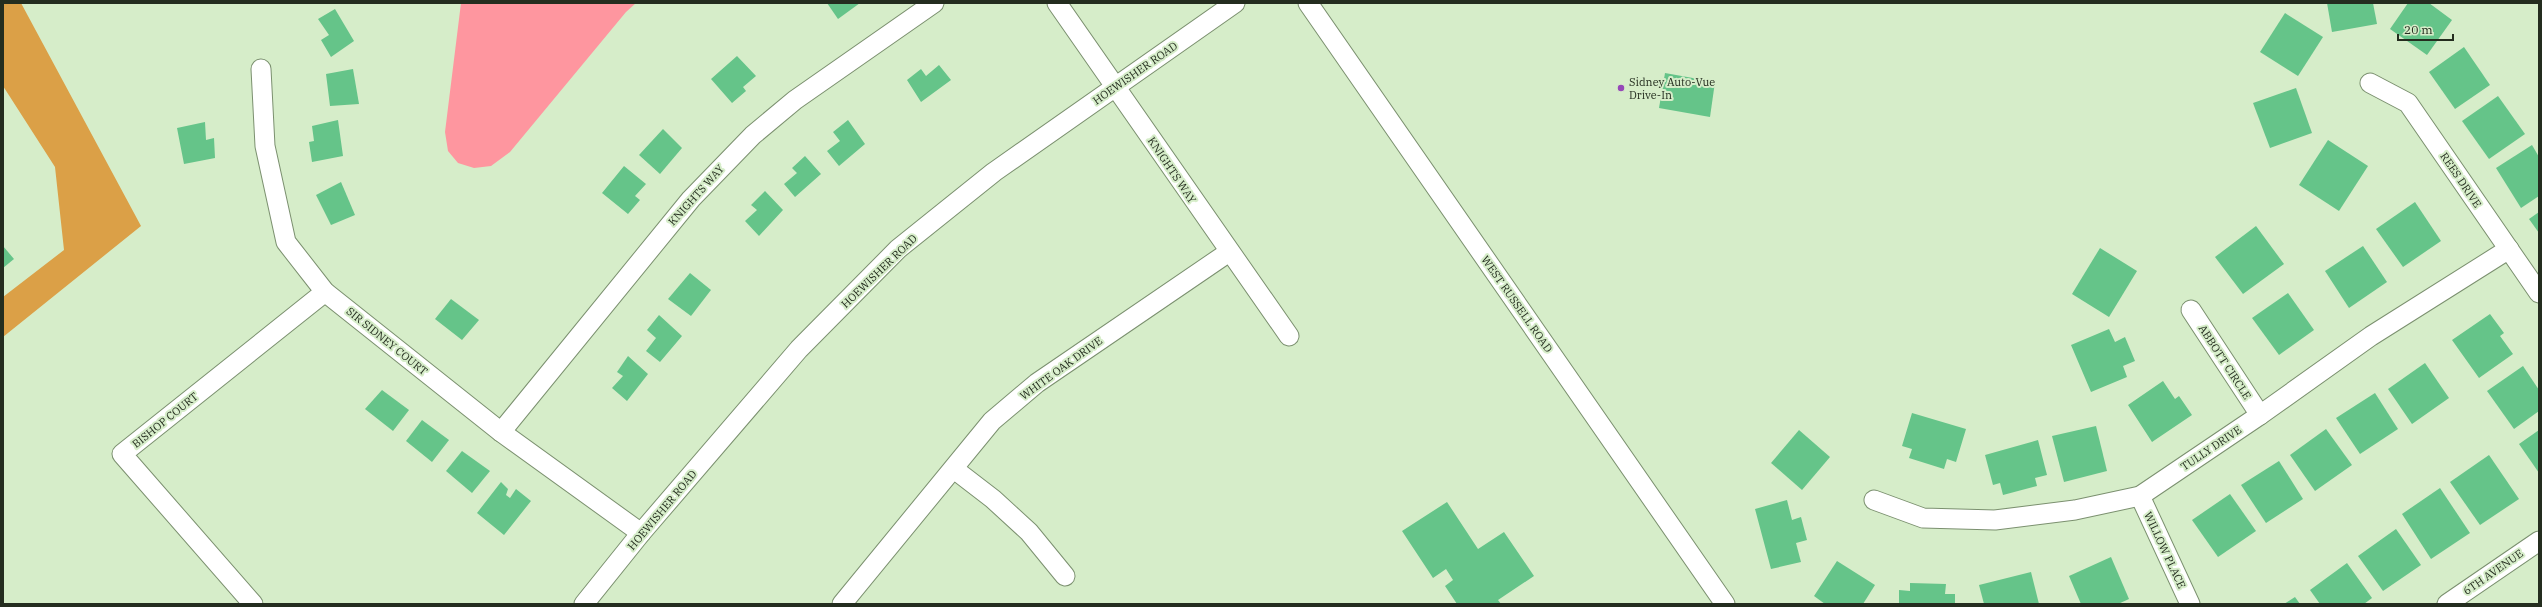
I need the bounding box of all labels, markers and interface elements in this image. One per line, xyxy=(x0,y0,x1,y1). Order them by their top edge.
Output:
scale bar xyxy=(2398,16,2453,42)
text: 20 m xyxy=(2404,22,2433,37)
street label: HOEWISHER ROAD xyxy=(1090,38,1180,108)
place label: Sidney Auto-Vue Drive-In xyxy=(1629,75,1715,102)
marker: Sidney Auto-Vue Drive-In xyxy=(1616,83,1626,93)
street label: KNIGHTS WAY xyxy=(1145,134,1199,206)
street label: REES DRIVE xyxy=(2437,150,2485,210)
street label: KNIGHTS WAY xyxy=(665,162,727,228)
street label: HOEWISHER ROAD xyxy=(838,231,920,311)
street label: WEST RUSSELL ROAD xyxy=(1478,253,1556,355)
street label: SIR SIDNEY COURT xyxy=(344,304,430,378)
street label: ABBOTT CIRCLE xyxy=(2196,322,2254,402)
street label: WHITE OAK DRIVE xyxy=(1017,333,1105,403)
street label: BISHOP COURT xyxy=(129,389,201,451)
street label: TULLY DRIVE xyxy=(2178,423,2244,473)
street label: HOEWISHER ROAD xyxy=(624,467,700,553)
street label: WILLOW PLACE xyxy=(2141,509,2189,591)
street label: 6TH AVENUE xyxy=(2460,546,2526,598)

